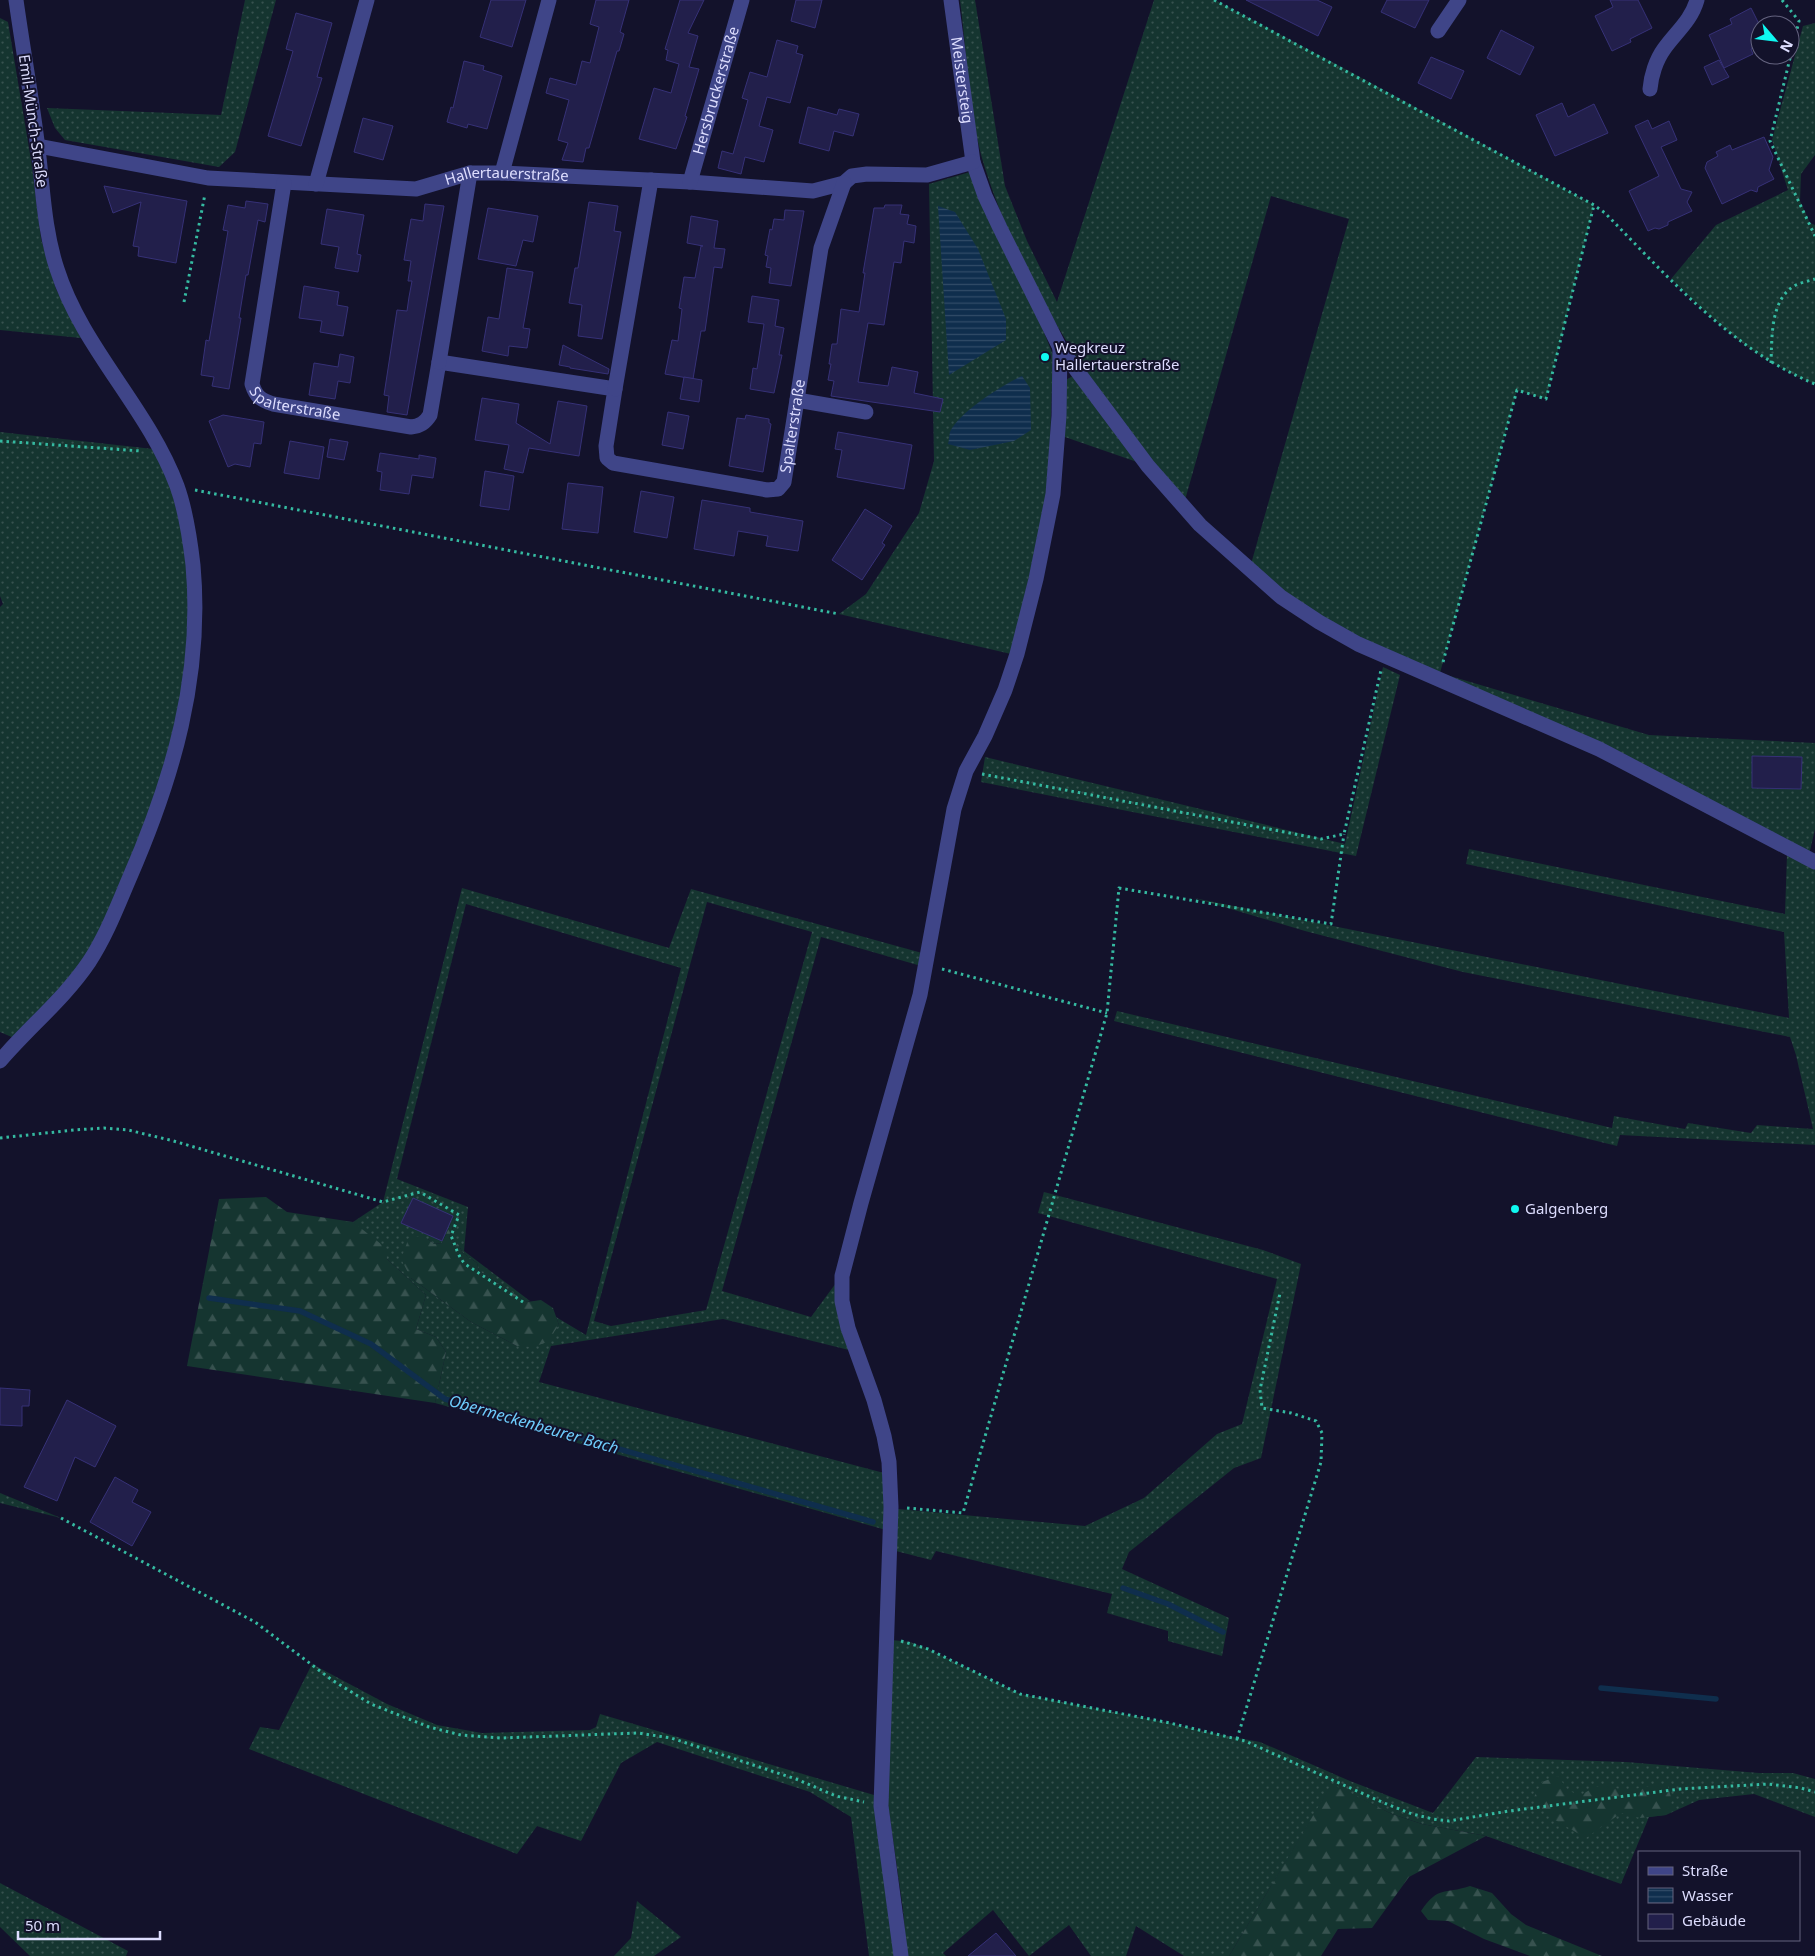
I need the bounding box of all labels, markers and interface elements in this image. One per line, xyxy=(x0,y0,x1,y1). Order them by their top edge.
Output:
north arrow xyxy=(1750,15,1800,65)
street label: Hersbruckerstraße xyxy=(687,24,743,157)
street label: Meistersteig xyxy=(947,35,979,125)
text: N xyxy=(1776,37,1798,56)
street label: Emil-Münch-Straße xyxy=(15,53,53,189)
street label: Hallertauerstraße xyxy=(442,162,569,189)
place label: Wegkreuz Hallertauerstraße xyxy=(1055,337,1180,374)
marker: Wegkreuz Hallertauerstraße xyxy=(1039,351,1051,363)
street label: Spalterstraße xyxy=(775,378,809,474)
street label: Spalterstraße xyxy=(245,383,342,424)
place label: Galgenberg xyxy=(1525,1198,1608,1218)
marker: Galgenberg xyxy=(1509,1203,1521,1215)
water label: Obermeckenbeurer Bach xyxy=(447,1389,621,1459)
legend xyxy=(1638,1851,1800,1941)
text: Straße xyxy=(1682,1860,1728,1880)
text: Wasser xyxy=(1682,1885,1733,1905)
scale bar xyxy=(18,1908,160,1940)
text: Gebäude xyxy=(1682,1910,1746,1930)
text: 50 m xyxy=(25,1915,60,1935)

